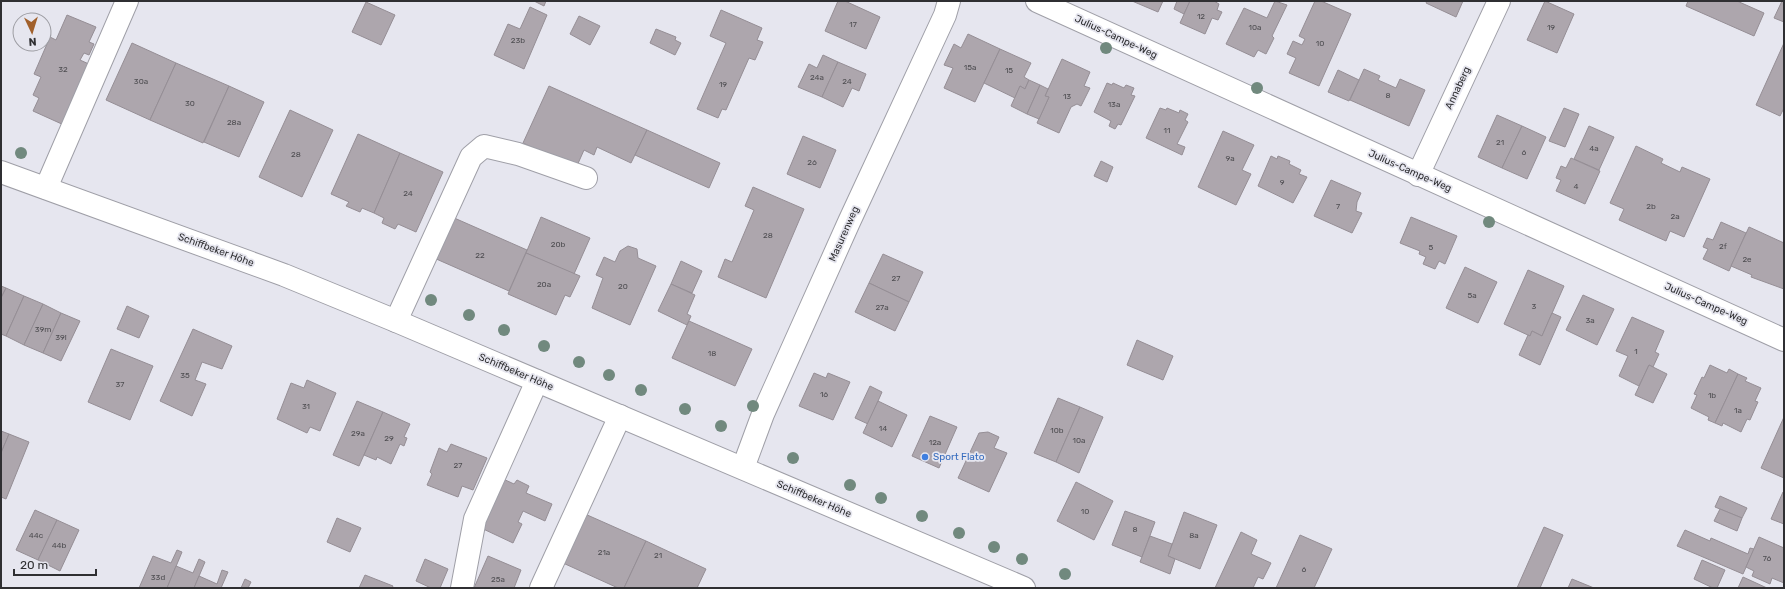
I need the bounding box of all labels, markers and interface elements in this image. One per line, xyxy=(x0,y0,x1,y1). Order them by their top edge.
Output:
north arrow xyxy=(12,12,52,52)
house number: 12 xyxy=(1197,12,1205,21)
street label: Julius-Campe-Weg xyxy=(1073,13,1159,61)
house number: 17 xyxy=(849,20,857,29)
house number: 10a xyxy=(1249,23,1261,32)
house number: 19 xyxy=(1547,23,1555,32)
text: N xyxy=(28,35,37,48)
house number: 23b xyxy=(511,36,525,45)
house number: 10 xyxy=(1316,39,1324,48)
house number: 15a xyxy=(964,63,976,72)
house number: 32 xyxy=(58,65,68,74)
street label: Annaberg xyxy=(1443,65,1473,111)
house number: 15 xyxy=(1005,66,1013,75)
house number: 24a xyxy=(810,73,824,82)
house number: 30a xyxy=(134,77,148,86)
house number: 24 xyxy=(842,77,852,86)
house number: 19 xyxy=(719,80,727,89)
house number: 8 xyxy=(1385,91,1391,100)
house number: 13 xyxy=(1063,92,1071,101)
house number: 30 xyxy=(185,99,195,108)
house number: 13a xyxy=(1108,100,1120,109)
house number: 28a xyxy=(227,118,241,127)
house number: 11 xyxy=(1164,126,1170,135)
house number: 21 xyxy=(1496,138,1504,147)
house number: 4a xyxy=(1589,144,1599,153)
street label: Julius-Campe-Weg xyxy=(1367,147,1453,195)
house number: 6 xyxy=(1522,148,1527,157)
house number: 28 xyxy=(291,150,301,159)
house number: 9a xyxy=(1225,154,1235,163)
house number: 26 xyxy=(807,158,817,167)
house number: 9 xyxy=(1280,178,1285,187)
house number: 4 xyxy=(1574,182,1579,191)
house number: 24 xyxy=(403,189,413,198)
house number: 7 xyxy=(1336,202,1340,211)
house number: 2b xyxy=(1646,202,1656,211)
street label: Masurenweg xyxy=(826,204,862,264)
house number: 2a xyxy=(1670,212,1680,221)
street label: Schiffbeker Höhe xyxy=(176,231,256,269)
house number: 28 xyxy=(763,231,773,240)
house number: 20b xyxy=(551,240,566,249)
house number: 2f xyxy=(1719,242,1728,251)
house number: 5 xyxy=(1429,243,1434,252)
house number: 22 xyxy=(475,251,485,260)
house number: 2e xyxy=(1742,255,1752,264)
house number: 27 xyxy=(892,274,900,283)
house number: 20a xyxy=(537,280,551,289)
street label: Julius-Campe-Weg xyxy=(1663,280,1749,328)
house number: 20 xyxy=(618,282,628,291)
house number: 5a xyxy=(1467,291,1477,300)
house number: 3 xyxy=(1532,302,1537,311)
house number: 27a xyxy=(875,303,889,312)
house number: 3a xyxy=(1585,316,1595,325)
house number: 39m xyxy=(35,325,51,334)
house number: 39l xyxy=(55,333,67,342)
house number: 1 xyxy=(1634,347,1638,356)
house number: 18 xyxy=(708,349,716,358)
street label: Schiffbeker Höhe xyxy=(477,351,555,393)
house number: 35 xyxy=(180,371,190,380)
house number: 37 xyxy=(116,380,124,389)
house number: 16 xyxy=(820,390,828,399)
house number: 1b xyxy=(1708,391,1716,400)
house number: 31 xyxy=(302,402,310,411)
house number: 1a xyxy=(1734,406,1742,415)
house number: 14 xyxy=(879,424,887,433)
house number: 10b xyxy=(1050,426,1064,435)
house number: 29a xyxy=(351,429,365,438)
house number: 29 xyxy=(384,434,394,443)
house number: 10a xyxy=(1073,436,1085,445)
house number: 12a xyxy=(929,438,941,447)
place label: Sport Flato xyxy=(933,451,985,463)
marker: Sport Flato xyxy=(920,452,930,462)
house number: 27 xyxy=(454,461,462,470)
street label: Schiffbeker Höhe xyxy=(775,478,853,520)
house number: 10 xyxy=(1081,507,1089,516)
house number: 8 xyxy=(1132,525,1138,534)
house number: 44c xyxy=(29,531,44,540)
house number: 8a xyxy=(1189,531,1199,540)
house number: 44b xyxy=(52,541,67,550)
house number: 21a xyxy=(598,548,610,557)
scale bar xyxy=(14,551,96,577)
house number: 21 xyxy=(654,551,662,560)
house number: 76 xyxy=(1763,554,1772,563)
text: 20 m xyxy=(20,558,48,572)
house number: 6 xyxy=(1302,565,1307,574)
house number: 33d xyxy=(151,573,165,582)
house number: 25a xyxy=(491,575,505,584)

